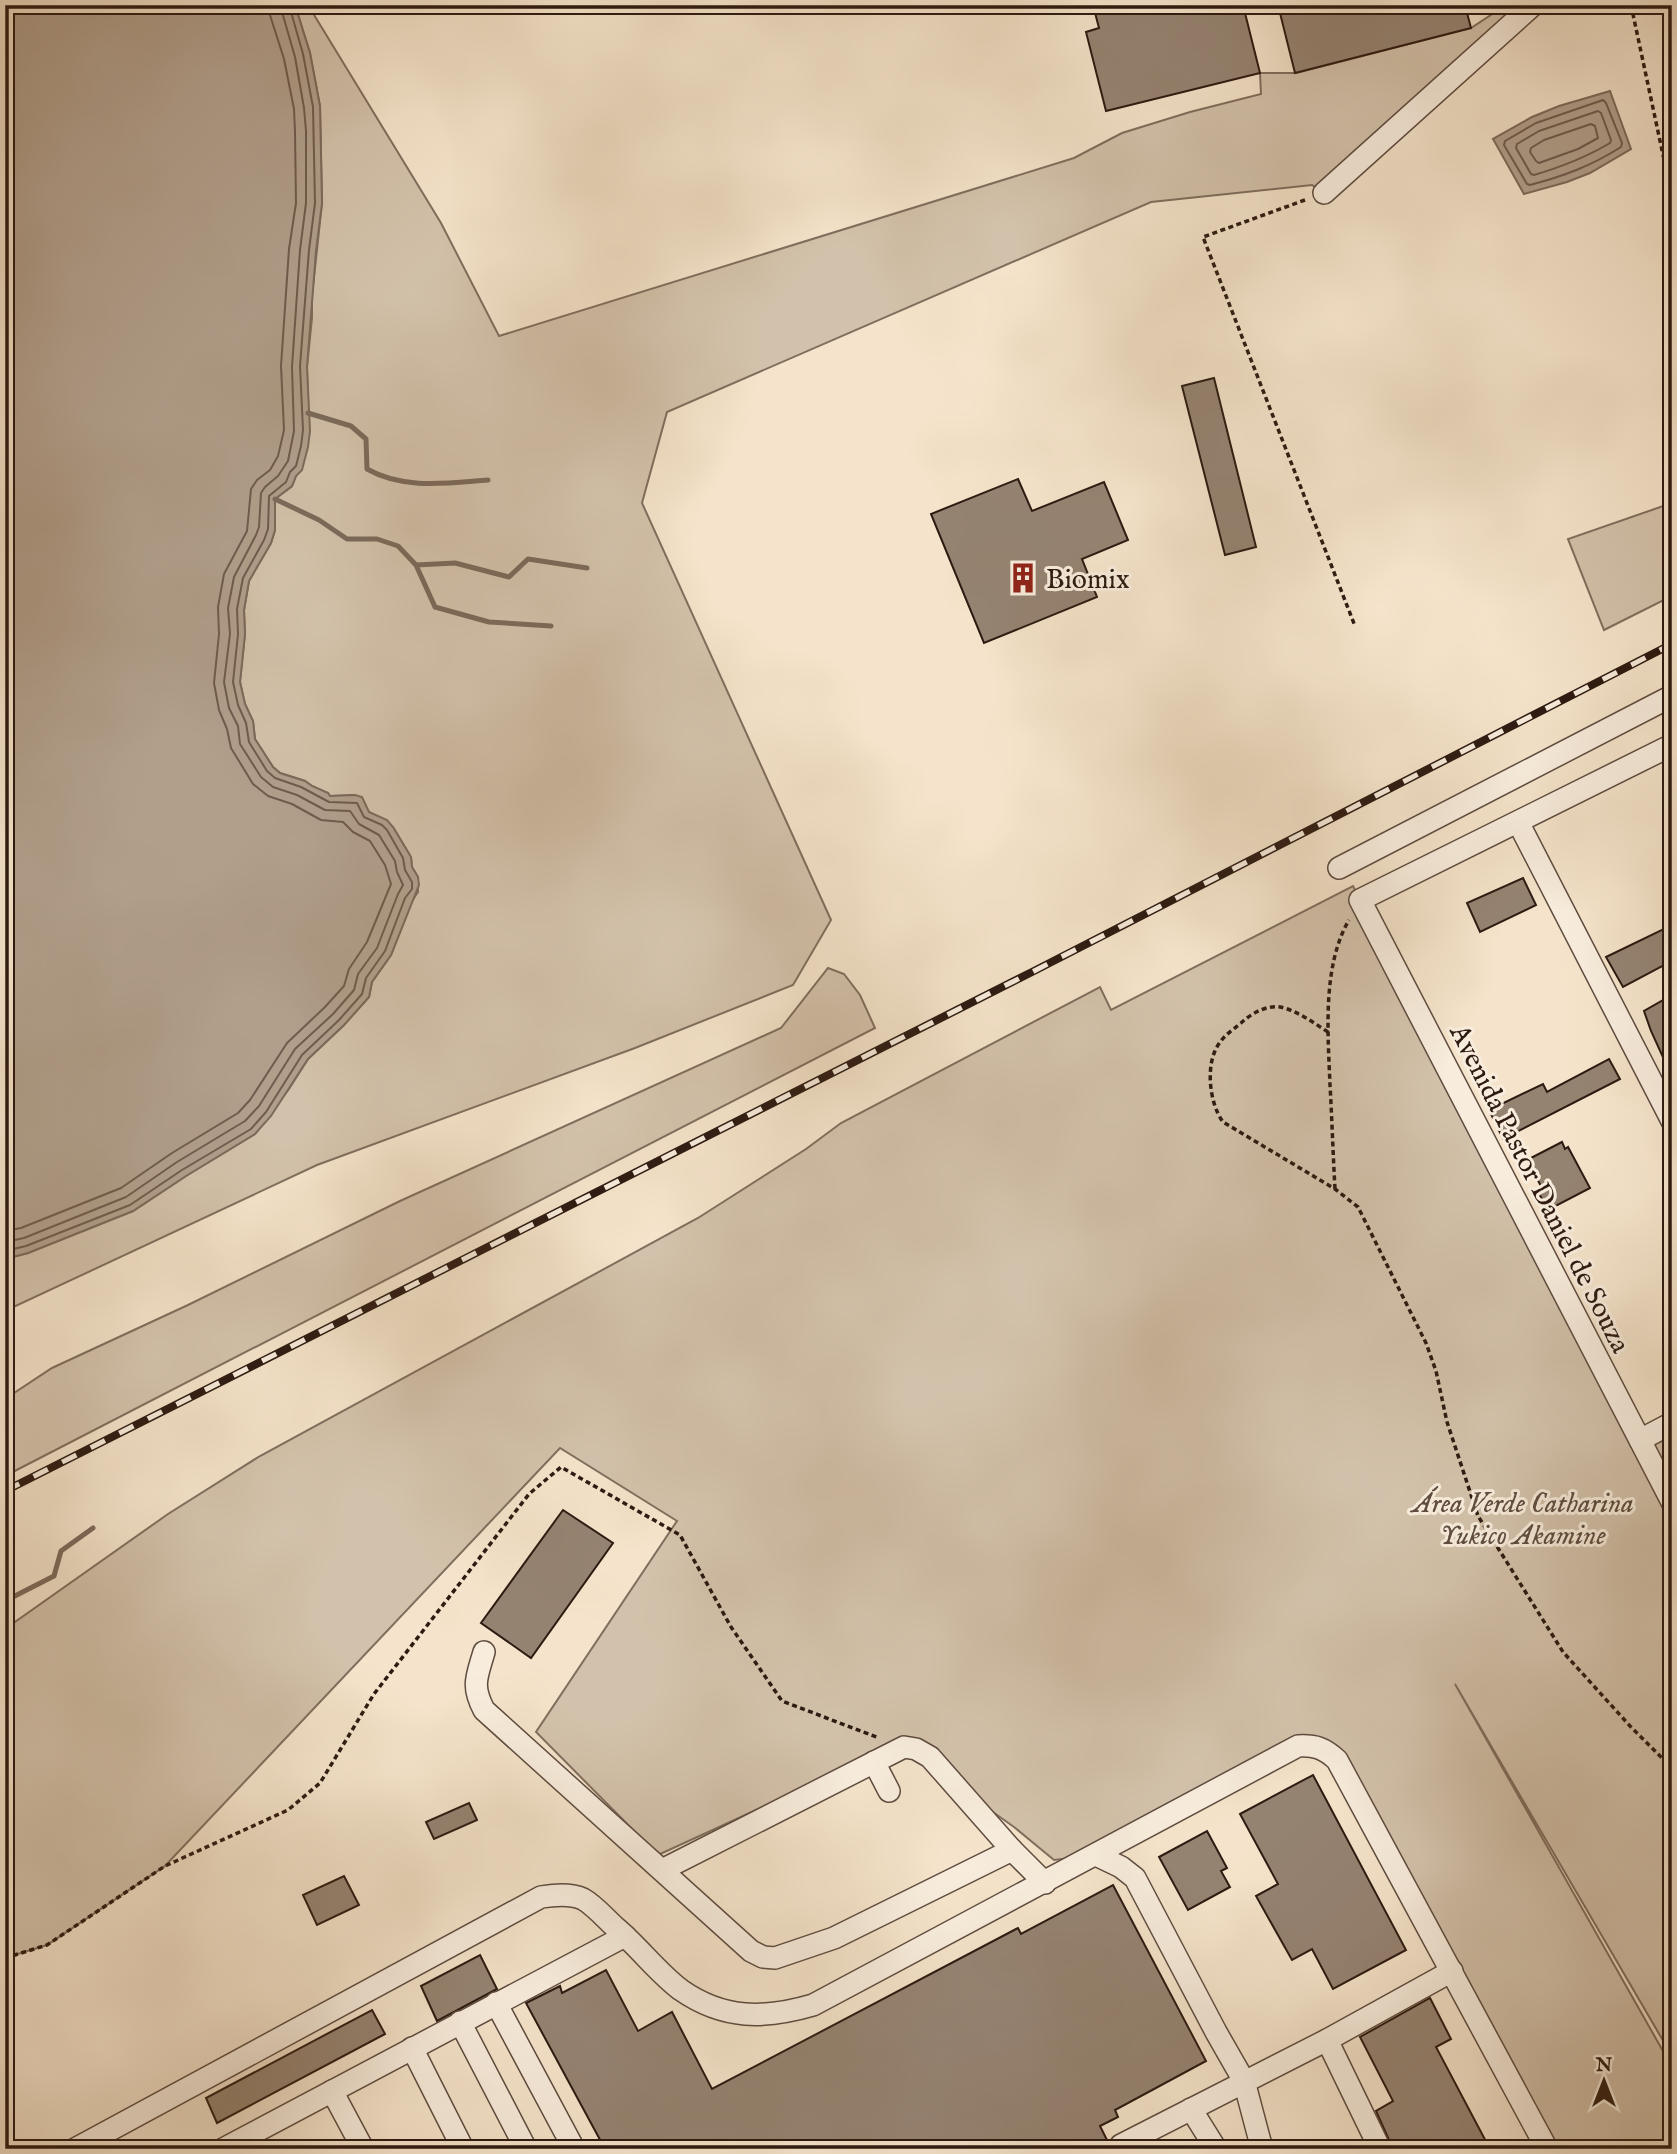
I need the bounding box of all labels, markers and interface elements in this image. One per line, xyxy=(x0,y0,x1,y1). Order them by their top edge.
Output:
building icon: Biomix xyxy=(1006,561,1040,595)
place label: Biomix xyxy=(1046,563,1130,598)
street label: Avenida Pastor Daniel de Souza xyxy=(1440,1018,1637,1360)
park label: Área Verde Catharina Yukico Akamine xyxy=(1409,1486,1634,1554)
north arrow xyxy=(1568,2046,1638,2116)
text: N xyxy=(1595,2054,1613,2078)

